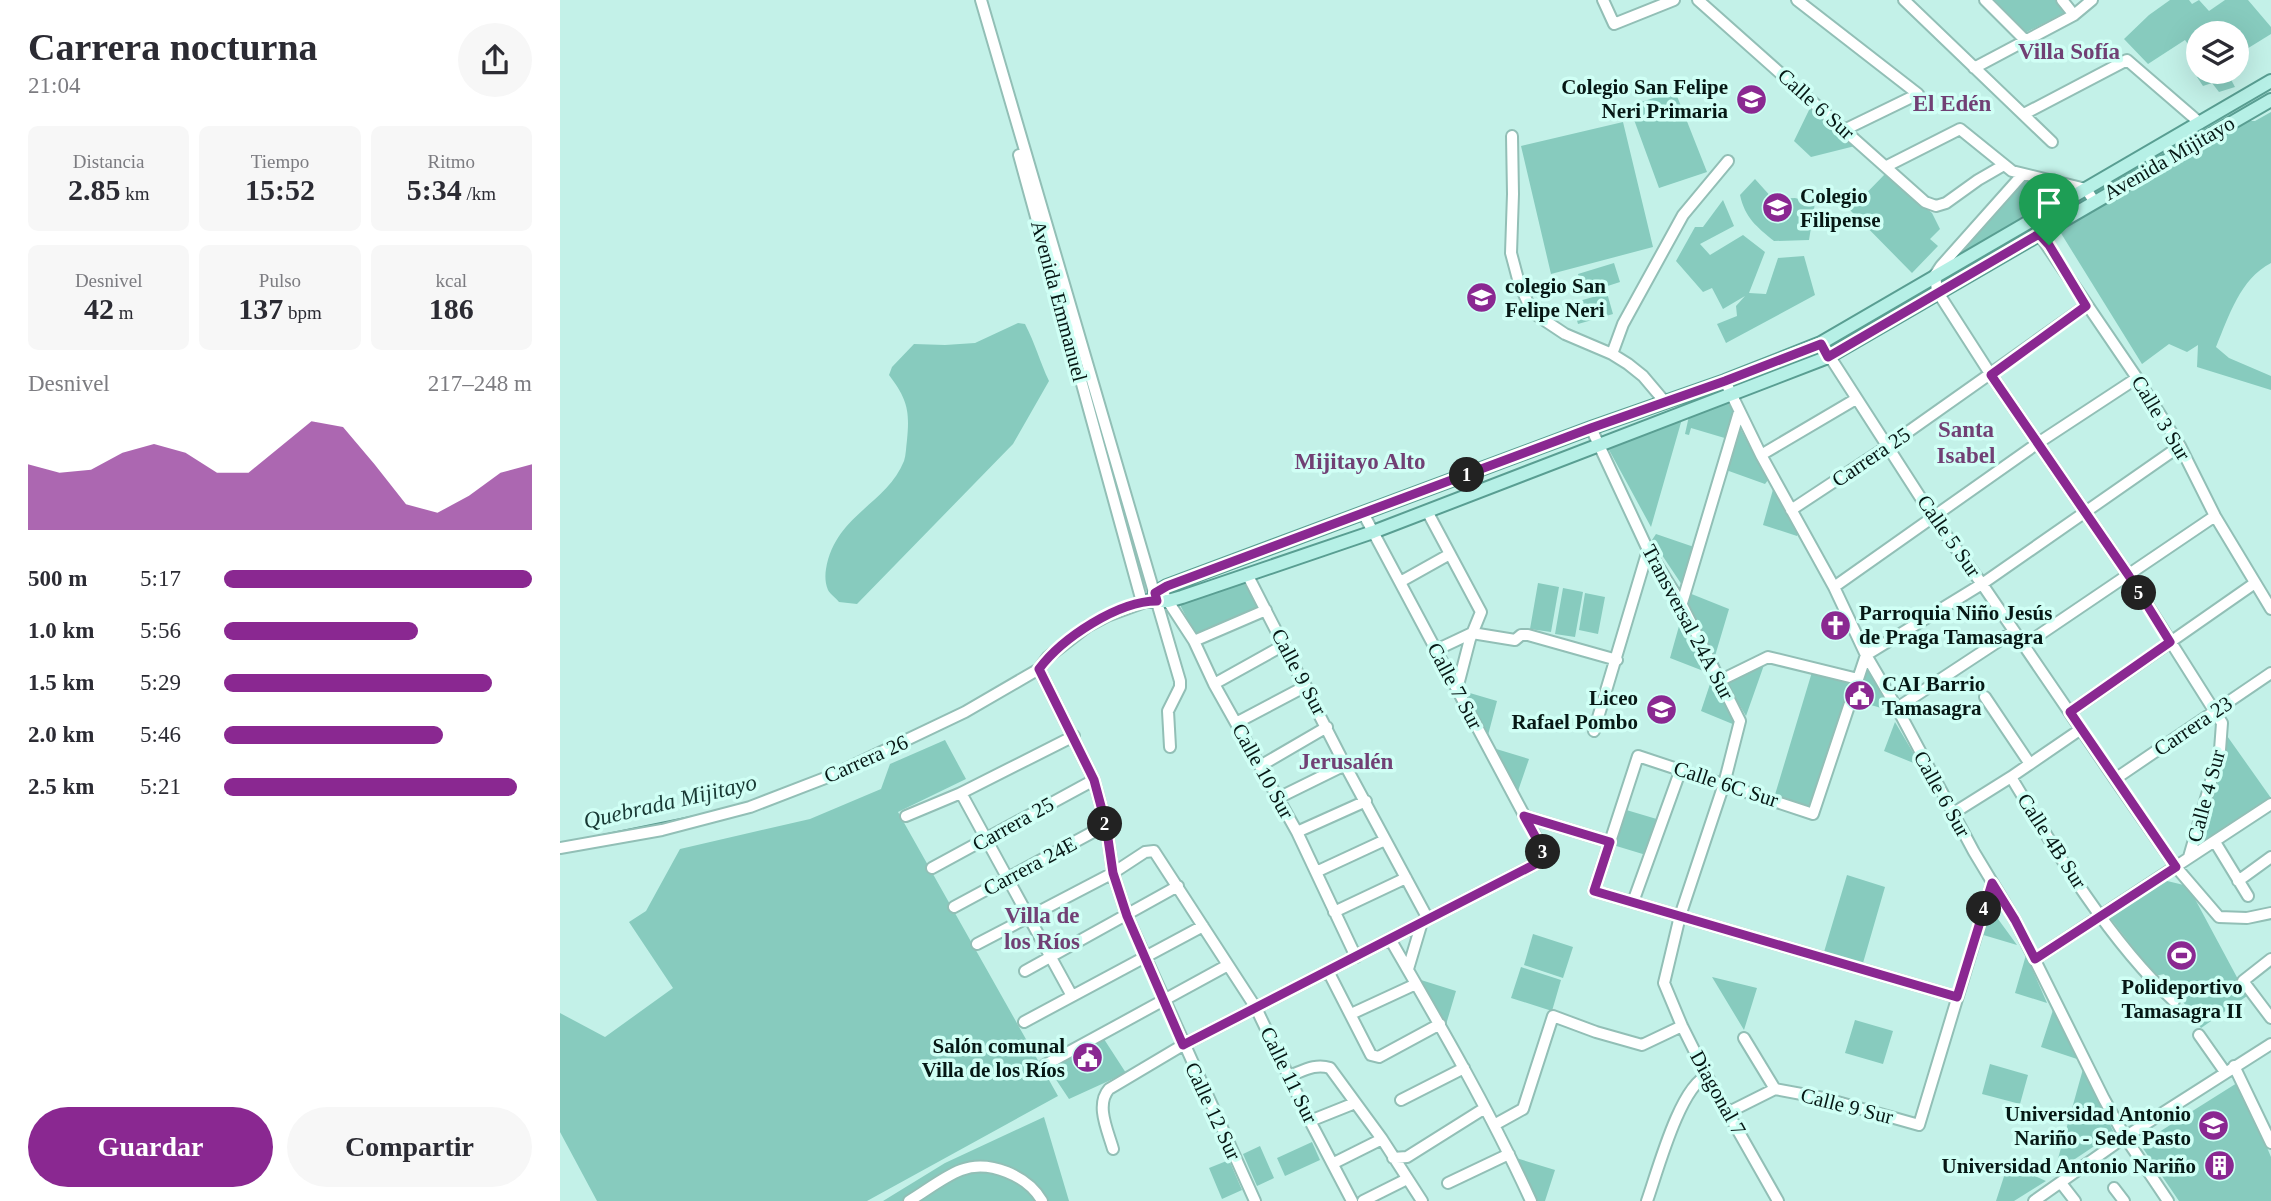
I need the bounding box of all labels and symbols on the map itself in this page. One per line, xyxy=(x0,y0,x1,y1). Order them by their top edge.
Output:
district label: Villa Sofía xyxy=(2018,39,2121,64)
street label: Calle 6 Sur xyxy=(1773,63,1859,145)
place label: Colegio San Felipe Neri Primaria xyxy=(1561,75,1728,123)
school or university icon: Colegio San Felipe Neri Primaria xyxy=(1734,82,1768,116)
district label: El Edén xyxy=(1913,91,1992,116)
street label: Avenida Mijitayo xyxy=(2099,111,2239,205)
pin xyxy=(2019,173,2079,245)
place label: Colegio Filipense xyxy=(1800,184,1881,232)
school or university icon: Colegio Filipense xyxy=(1760,191,1794,225)
street label: Avenida Emmanuel xyxy=(1026,218,1092,384)
place label: colegio San Felipe Neri xyxy=(1505,274,1606,322)
school or university icon: colegio San Felipe Neri xyxy=(1465,281,1499,315)
street label: Calle 3 Sur xyxy=(2126,371,2196,465)
district label: Santa Isabel xyxy=(1937,417,1995,468)
street label: Carrera 25 xyxy=(1827,422,1915,492)
district label: Mijitayo Alto xyxy=(1295,449,1425,474)
pin: 1 xyxy=(1450,458,1485,492)
street label: Calle 5 Sur xyxy=(1912,490,1986,582)
street label: Transversal 24A Sur xyxy=(1637,540,1739,704)
pin: 5 xyxy=(2122,576,2156,610)
place label: Parroquia Niño Jesús de Praga Tamasagra xyxy=(1859,601,2052,649)
church icon: Parroquia Niño Jesús de Praga Tamasagra xyxy=(1819,608,1853,642)
street label: Calle 9 Sur xyxy=(1266,625,1332,719)
street label: Calle 7 Sur xyxy=(1422,639,1488,733)
place label: CAI Barrio Tamasagra xyxy=(1882,672,1985,720)
public building icon: CAI Barrio Tamasagra xyxy=(1842,679,1876,713)
place label: Liceo Rafael Pombo xyxy=(1511,686,1638,734)
street label: Carrera 23 xyxy=(2149,691,2237,761)
school or university icon: Liceo Rafael Pombo xyxy=(1644,693,1678,727)
street label: Calle 10 Sur xyxy=(1227,719,1299,823)
street label: Carrera 26 xyxy=(820,730,912,788)
street label: Calle 6 Sur xyxy=(1909,747,1975,841)
street label: Calle 4 Sur xyxy=(2182,747,2230,845)
district label: Jerusalén xyxy=(1299,749,1393,774)
street label: Calle 6C Sur xyxy=(1671,756,1781,812)
water label: Quebrada Mijitayo xyxy=(581,769,759,834)
street label: Calle 4B Sur xyxy=(2012,789,2092,893)
street label: Carrera 25 xyxy=(968,792,1058,856)
pin: 2 xyxy=(1088,806,1122,842)
street label: Carrera 24E xyxy=(979,831,1081,901)
pin: 3 xyxy=(1525,834,1560,870)
pin: 4 xyxy=(1966,892,2002,926)
district label: Villa de los Ríos xyxy=(1004,903,1080,954)
sports icon: Polideportivo Tamasagra II xyxy=(2165,938,2199,972)
place label: Polideportivo Tamasagra II xyxy=(2121,975,2243,1023)
street label: Calle 11 Sur xyxy=(1255,1023,1323,1127)
place label: Salón comunal Villa de los Ríos xyxy=(922,1034,1065,1082)
public building icon: Salón comunal Villa de los Ríos xyxy=(1071,1041,1105,1075)
street label: Diagonal 7 xyxy=(1685,1047,1751,1139)
street label: Calle 12 Sur xyxy=(1180,1058,1246,1164)
street label: Calle 9 Sur xyxy=(1798,1083,1896,1129)
place label: Universidad Antonio Nariño - Sede Pasto xyxy=(2005,1102,2191,1150)
school or university icon: Universidad Antonio Nariño - Sede Pasto xyxy=(2197,1109,2231,1143)
building icon: Universidad Antonio Nariño xyxy=(2202,1149,2236,1183)
place label: Universidad Antonio Nariño xyxy=(1942,1154,2196,1178)

